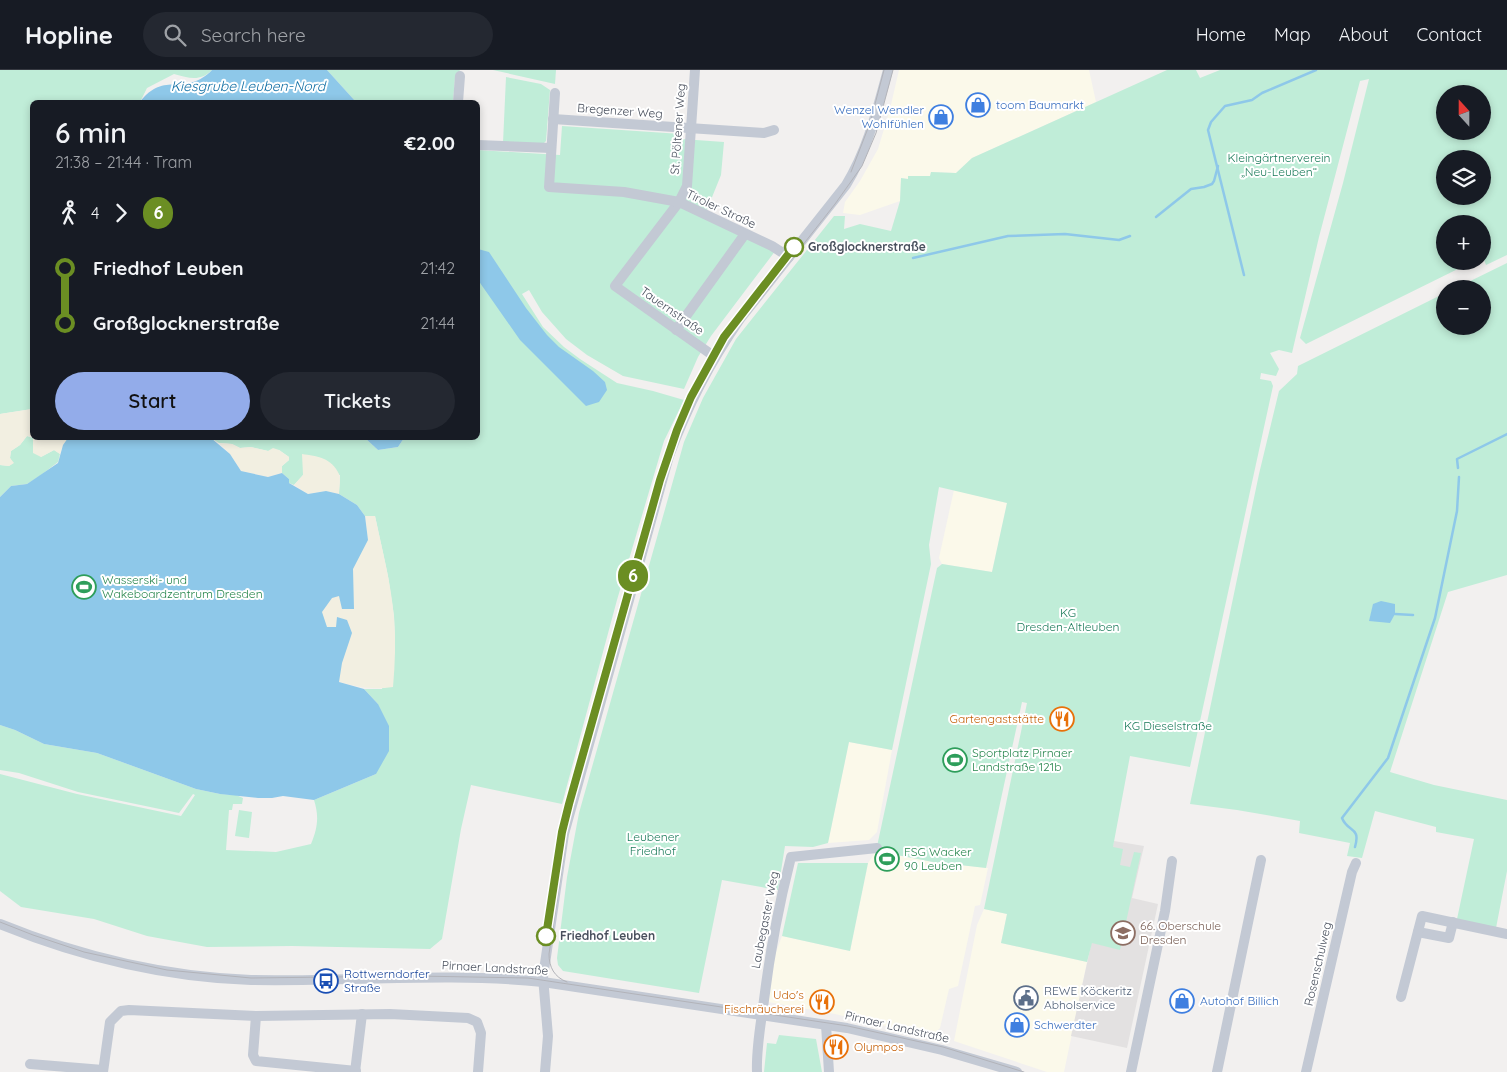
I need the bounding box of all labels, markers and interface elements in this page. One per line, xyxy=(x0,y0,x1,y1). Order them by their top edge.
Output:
search box xyxy=(143,12,493,57)
text: Hopline xyxy=(25,20,113,50)
icon: search xyxy=(161,21,189,49)
text: Search here xyxy=(201,23,306,47)
text: Home xyxy=(1196,23,1246,46)
text: Map xyxy=(1274,23,1311,46)
text: About xyxy=(1339,23,1389,46)
text: Contact xyxy=(1417,23,1482,46)
water label: Kiesgrube Leuben-Nord xyxy=(171,77,327,95)
street label: St. Pöltener Weg xyxy=(667,83,688,175)
north arrow xyxy=(1436,85,1491,140)
map controls xyxy=(1436,85,1491,335)
shop icon: toom Baumarkt xyxy=(965,92,991,118)
place label: toom Baumarkt xyxy=(996,97,1084,112)
street label: Bregenzer Weg xyxy=(577,100,663,121)
place label: Wenzel Wendler Wohlfühlen xyxy=(834,102,924,131)
shop icon: Wenzel Wendler Wohlfühlen xyxy=(928,104,954,130)
text: 6 min xyxy=(55,115,127,150)
text: €2.00 xyxy=(404,131,455,155)
park label: Kleingärtnerverein „Neu-Leuben“ xyxy=(1227,150,1331,179)
button: layers xyxy=(1436,150,1491,205)
text: 21:38 – 21:44 · Tram xyxy=(55,152,192,172)
street label: Tiroler Straße xyxy=(684,186,759,231)
icon: walk xyxy=(55,199,83,227)
icon: forward xyxy=(107,199,135,227)
text: 6 xyxy=(153,201,163,224)
text: 4 xyxy=(91,203,99,223)
button: + xyxy=(1436,215,1491,270)
marker: Großglocknerstraße xyxy=(784,237,804,257)
place label: Großglocknerstraße xyxy=(808,239,926,254)
text: Friedhof Leuben xyxy=(93,256,244,280)
text: 21:42 xyxy=(420,258,455,278)
button: − xyxy=(1436,280,1491,335)
street label: Tauernstraße xyxy=(638,283,707,338)
text: Großglocknerstraße xyxy=(93,311,280,335)
text: 21:44 xyxy=(420,313,455,333)
button: Start xyxy=(55,372,250,430)
button: Tickets xyxy=(260,372,455,430)
line badge: 6 xyxy=(617,560,649,592)
text: 6 xyxy=(628,564,638,587)
place label: Wasserski- und Wakeboardzentrum Dresden xyxy=(102,572,263,601)
sports icon: Wasserski- und Wakeboardzentrum Dresden xyxy=(71,574,97,600)
park label: KG Dresden-Altleuben xyxy=(1017,605,1119,634)
restaurant icon: Gartengaststätte xyxy=(1049,706,1075,732)
place label: Gartengaststätte xyxy=(949,711,1044,726)
park label: KG Dieselstraße xyxy=(1124,718,1212,733)
place label: Sportplatz Pirnaer Landstraße 121b xyxy=(972,745,1073,774)
sports icon: Sportplatz Pirnaer Landstraße 121b xyxy=(942,747,968,773)
park label: Leubener Friedhof xyxy=(627,829,680,858)
place label: FSG Wacker 90 Leuben xyxy=(904,844,972,873)
sports icon: FSG Wacker 90 Leuben xyxy=(874,846,900,872)
street label: Laubegaster Weg xyxy=(748,870,781,970)
place label: 66. Oberschule Dresden xyxy=(1140,918,1221,947)
school or university icon: 66. Oberschule Dresden xyxy=(1110,920,1136,946)
street label: Rosenschulweg xyxy=(1301,920,1334,1007)
marker: Friedhof Leuben xyxy=(536,926,556,946)
place label: Friedhof Leuben xyxy=(560,928,655,943)
street label: Pirnaer Landstraße xyxy=(441,957,549,978)
place label: Rottwerndorfer Straße xyxy=(344,966,430,995)
bus stop icon: Rottwerndorfer Straße xyxy=(313,968,339,994)
place label: REWE Köckeritz Abholservice xyxy=(1044,983,1132,1012)
public building icon: REWE Köckeritz Abholservice xyxy=(1013,985,1039,1011)
place label: Udo's Fischräucherei xyxy=(724,987,804,1016)
shop icon: Autohof Billich xyxy=(1169,988,1195,1014)
restaurant icon: Udo's Fischräucherei xyxy=(809,989,835,1015)
place label: Autohof Billich xyxy=(1200,993,1279,1008)
street label: Pirnaer Landstraße xyxy=(843,1007,951,1046)
shop icon: Schwerdter xyxy=(1004,1012,1030,1038)
place label: Schwerdter xyxy=(1034,1017,1097,1032)
restaurant icon: Olympos xyxy=(823,1034,849,1060)
place label: Olympos xyxy=(854,1039,904,1054)

